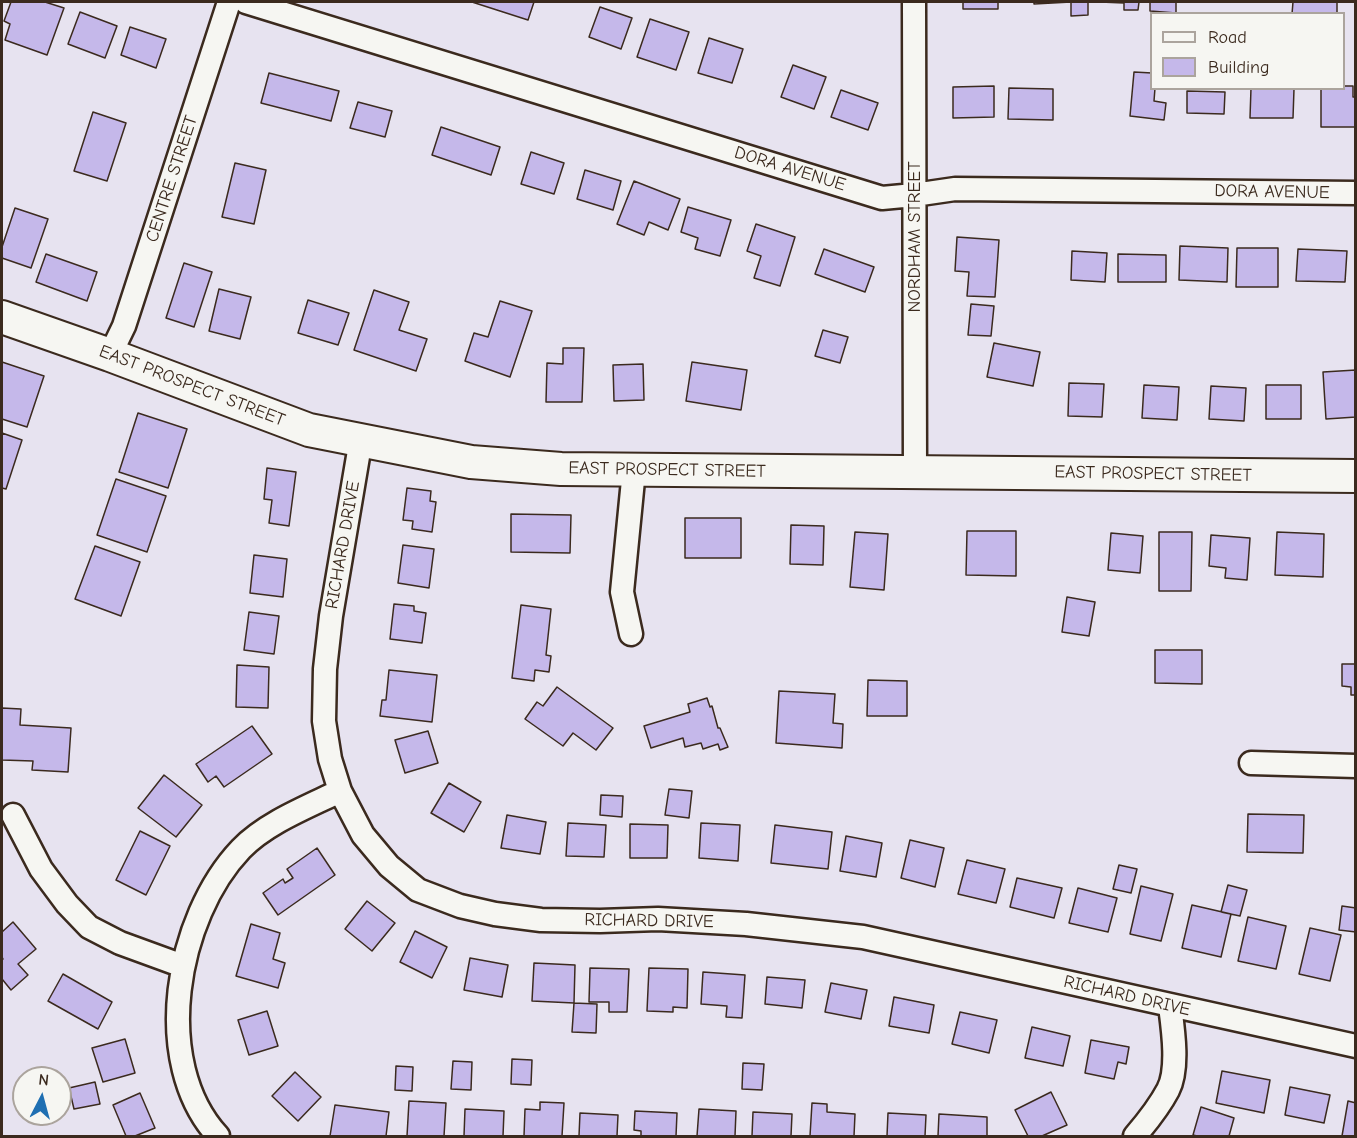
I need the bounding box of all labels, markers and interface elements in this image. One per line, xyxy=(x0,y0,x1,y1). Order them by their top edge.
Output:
legend xyxy=(1150,12,1345,90)
text: Road xyxy=(1208,27,1247,48)
text: Building xyxy=(1208,57,1270,78)
street label: CENTRE STREET xyxy=(141,113,203,245)
street label: DORA AVENUE xyxy=(732,142,848,196)
street label: NORDHAM STREET xyxy=(904,161,926,313)
street label: DORA AVENUE xyxy=(1214,180,1330,204)
street label: EAST PROSPECT STREET xyxy=(96,341,288,431)
street label: EAST PROSPECT STREET xyxy=(568,457,766,483)
street label: EAST PROSPECT STREET xyxy=(1054,461,1252,487)
street label: RICHARD DRIVE xyxy=(321,479,365,611)
street label: RICHARD DRIVE xyxy=(584,909,714,933)
street label: RICHARD DRIVE xyxy=(1062,971,1192,1021)
north arrow xyxy=(12,1066,72,1126)
text: N xyxy=(38,1071,50,1090)

